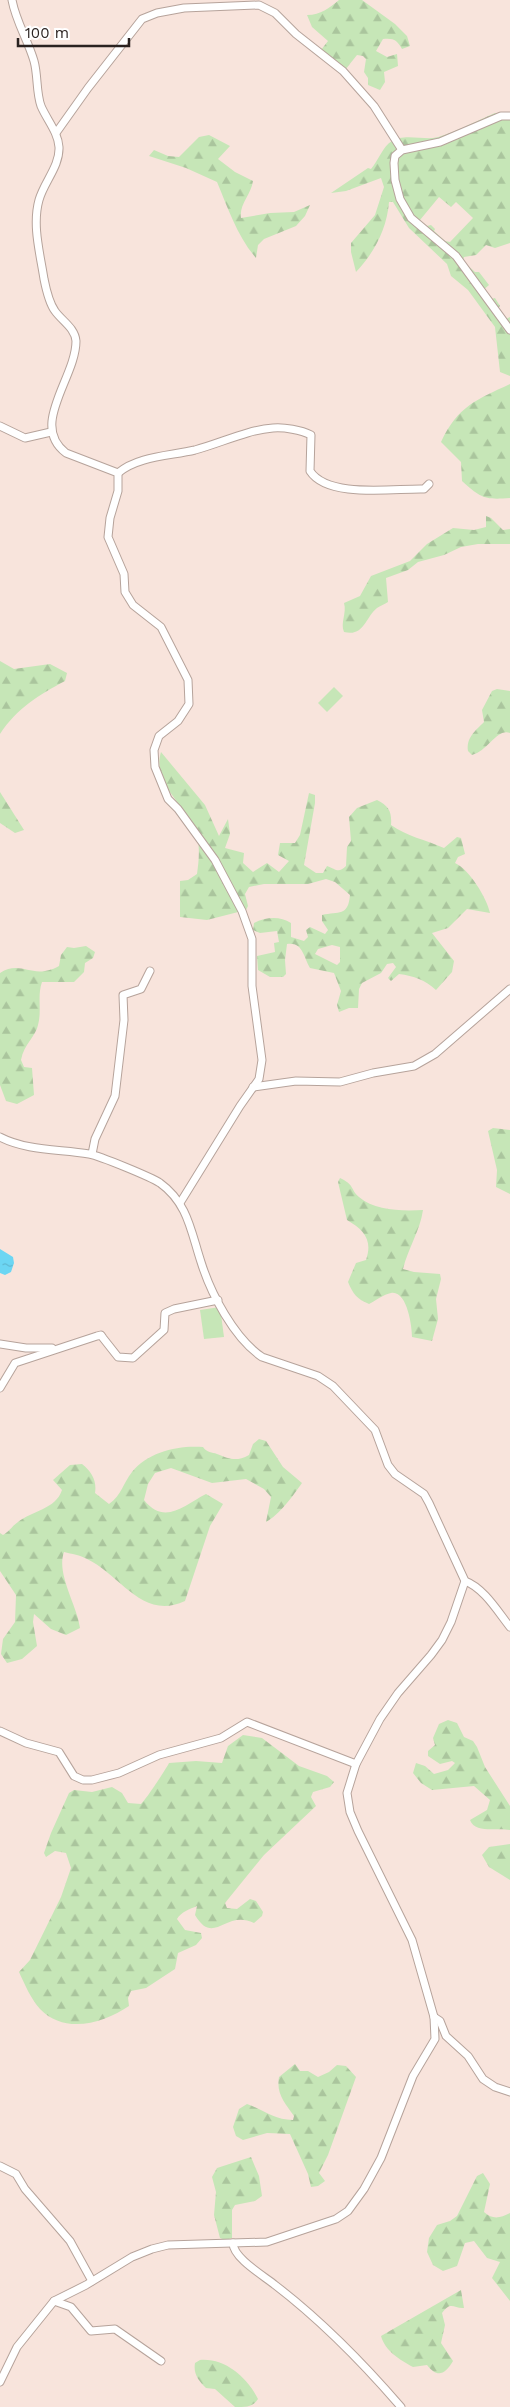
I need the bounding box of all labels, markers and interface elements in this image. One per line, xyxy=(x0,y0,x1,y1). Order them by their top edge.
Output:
scale bar xyxy=(18,15,129,47)
text: 100 m xyxy=(25,24,69,42)

